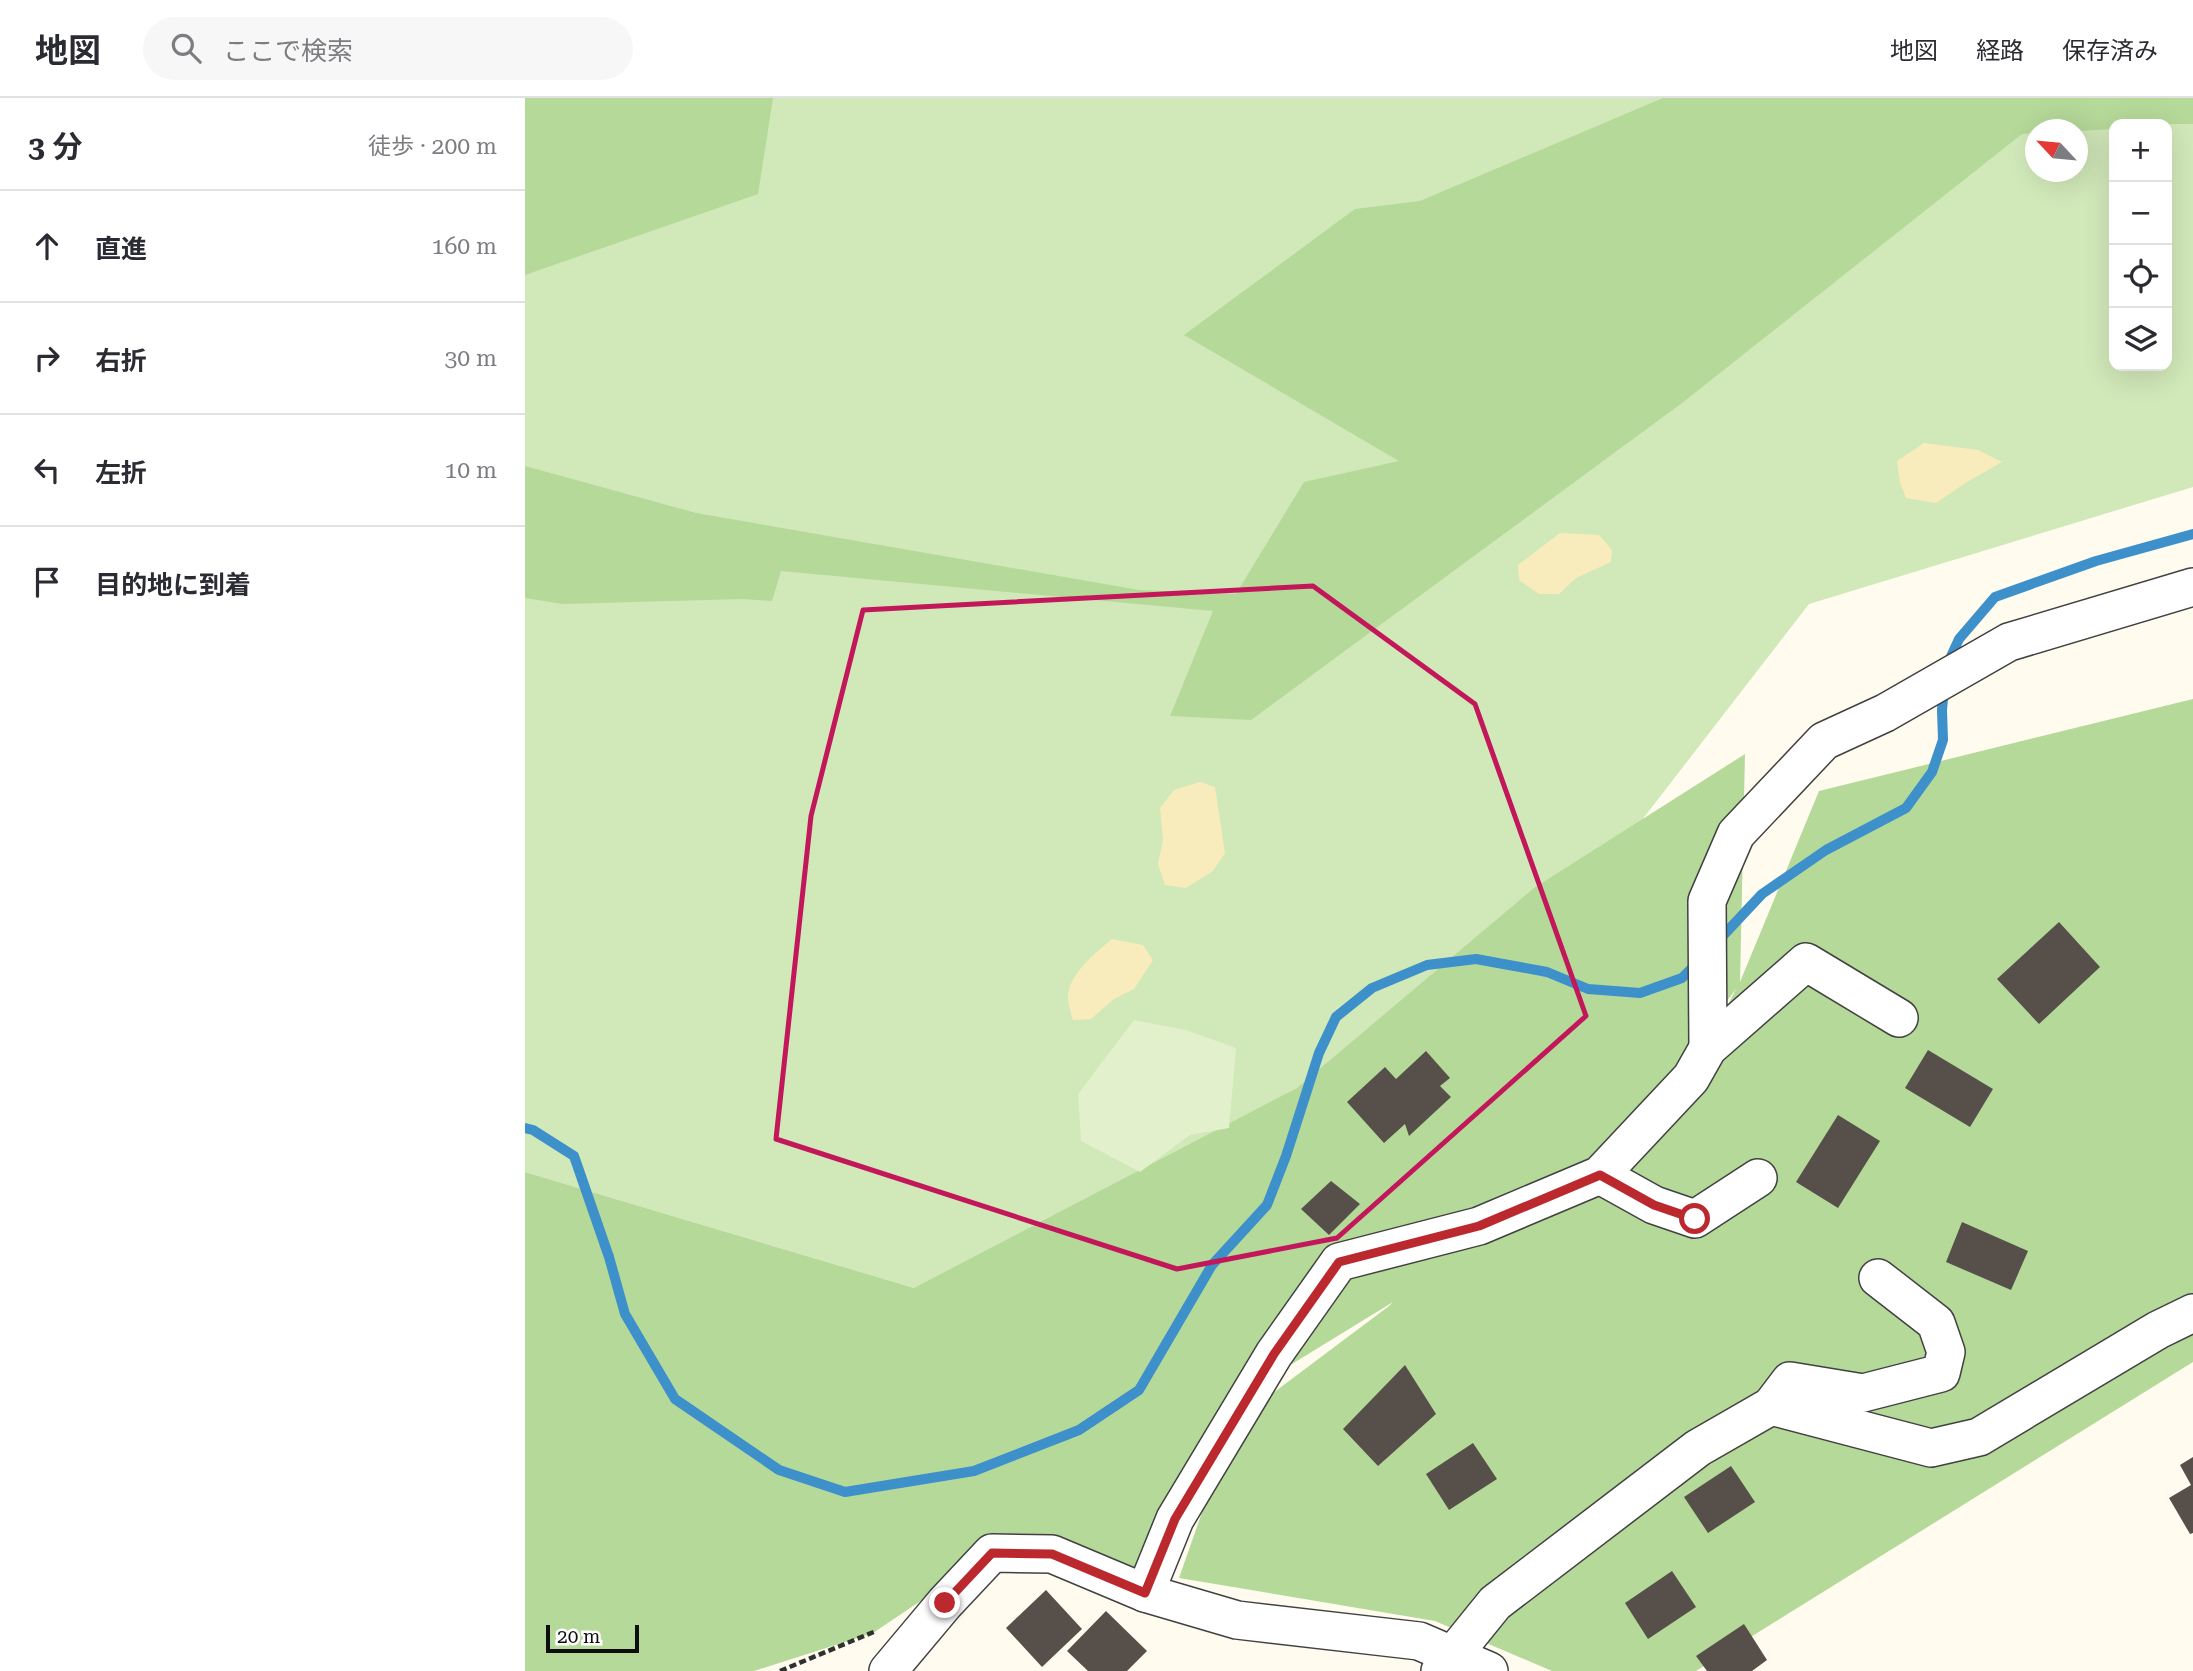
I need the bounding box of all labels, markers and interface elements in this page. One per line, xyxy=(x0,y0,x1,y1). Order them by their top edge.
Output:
search box xyxy=(143,17,633,80)
icon: search xyxy=(167,29,205,67)
text: 地図 xyxy=(35,31,101,70)
text: ここで検索 xyxy=(223,36,353,66)
text: 地図 xyxy=(1890,37,1938,65)
text: 経路 xyxy=(1976,37,2024,65)
text: 保存済み xyxy=(2062,37,2158,65)
north arrow xyxy=(2025,119,2088,182)
map controls xyxy=(2109,119,2172,371)
button: + xyxy=(2109,119,2172,182)
text: 3 分 xyxy=(28,129,82,164)
text: 徒歩 · 200 m xyxy=(368,133,497,160)
button: − xyxy=(2109,182,2172,245)
icon: ahead xyxy=(28,227,66,265)
text: 160 m xyxy=(432,233,497,260)
text: 直進 xyxy=(95,234,147,264)
button: locate xyxy=(2109,245,2172,308)
button: layers xyxy=(2109,308,2172,371)
icon: right xyxy=(28,339,66,377)
text: 30 m xyxy=(444,345,497,372)
text: 右折 xyxy=(95,346,147,376)
icon: left xyxy=(28,451,66,489)
text: 10 m xyxy=(444,457,497,484)
text: 左折 xyxy=(95,458,147,488)
icon: arrive xyxy=(28,563,66,601)
text: 目的地に到着 xyxy=(95,570,251,600)
route start xyxy=(1679,1203,1710,1234)
route end xyxy=(929,1587,960,1618)
scale bar xyxy=(546,1622,639,1654)
text: 20 m xyxy=(557,1625,600,1648)

